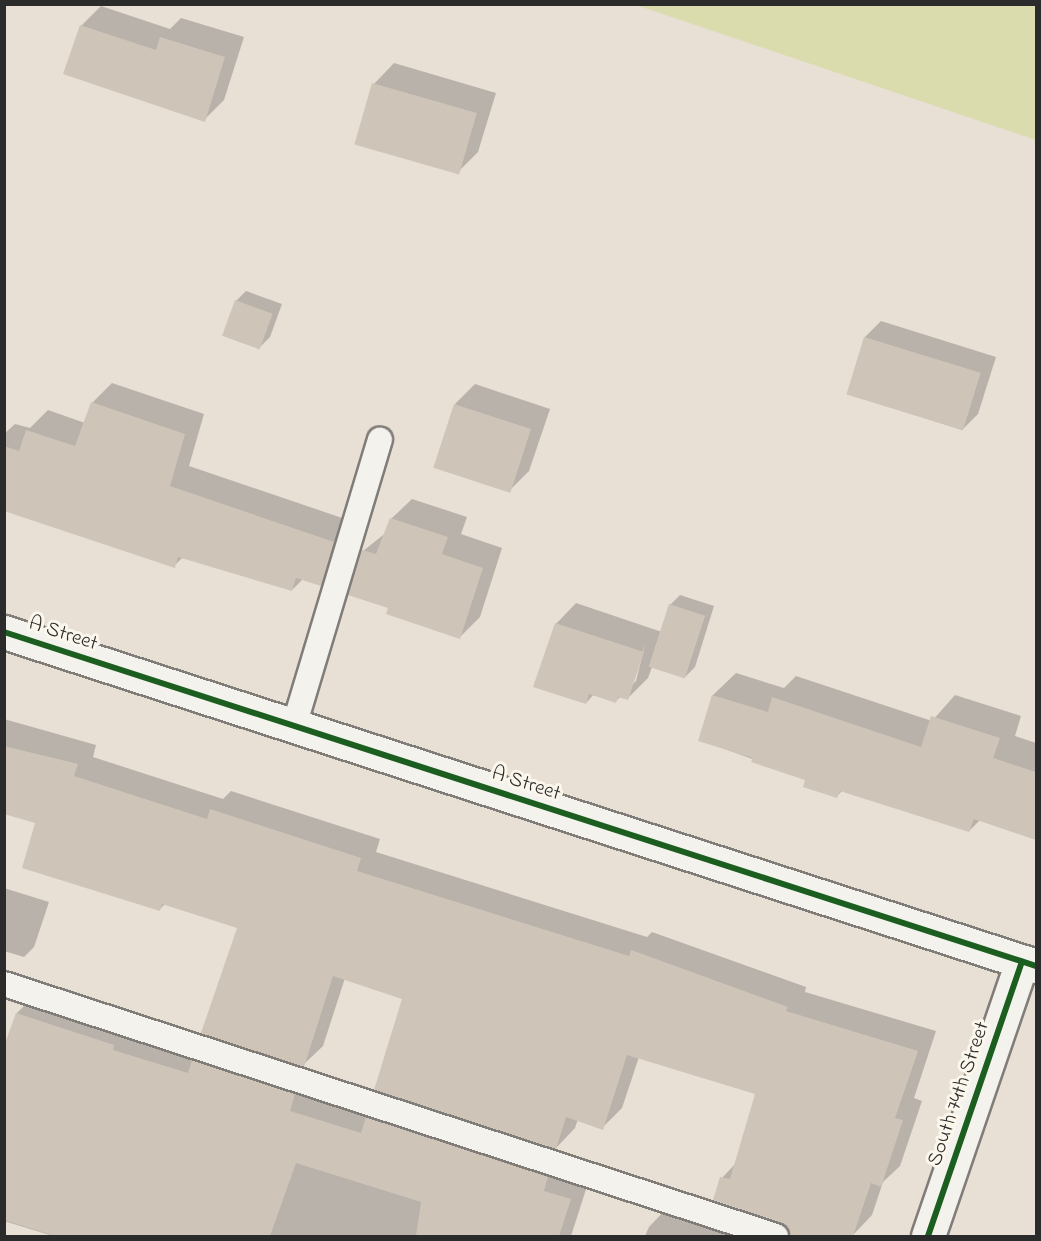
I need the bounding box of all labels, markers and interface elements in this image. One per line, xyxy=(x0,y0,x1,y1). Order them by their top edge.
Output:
street label: A Street xyxy=(25,611,101,657)
street label: A Street xyxy=(488,761,564,807)
street label: South 74th Street xyxy=(922,1018,996,1170)

